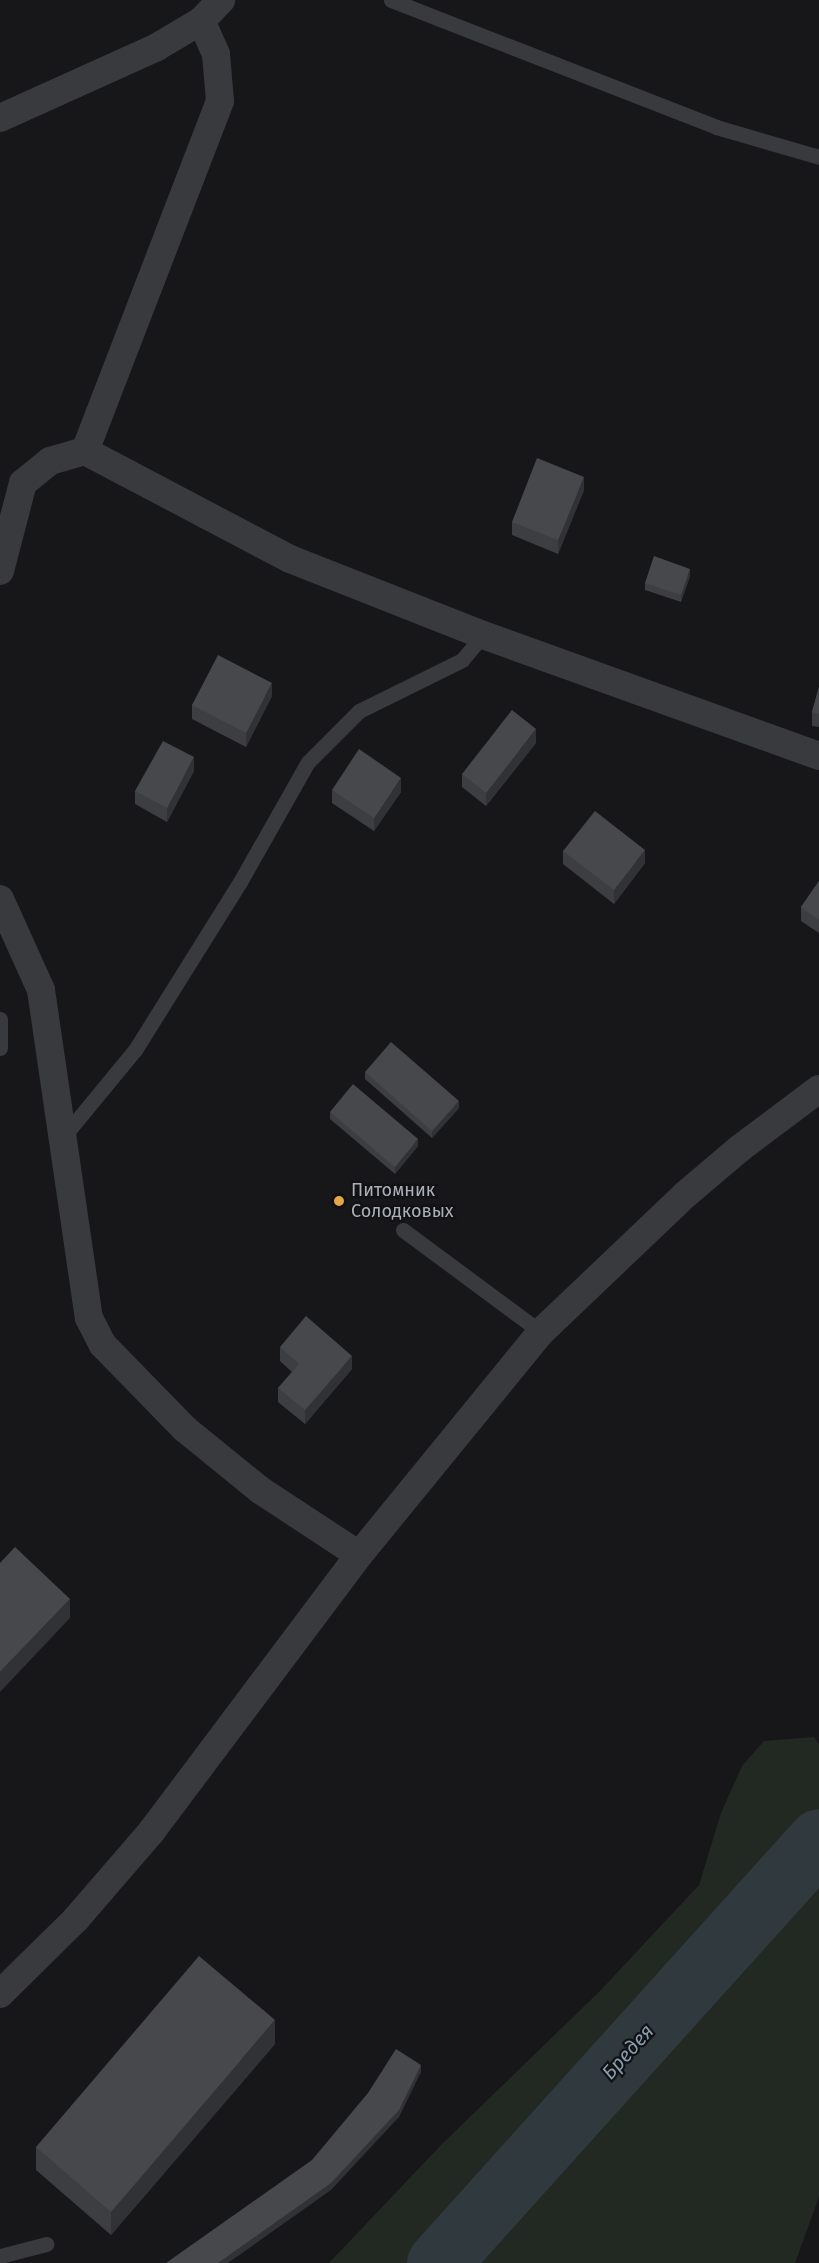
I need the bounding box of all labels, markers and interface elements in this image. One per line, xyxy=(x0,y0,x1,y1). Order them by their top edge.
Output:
place label: Питомник Солодковых xyxy=(351,1180,454,1222)
marker: Питомник Солодковых xyxy=(332,1194,346,1208)
water label: Бредея xyxy=(597,2020,659,2084)

